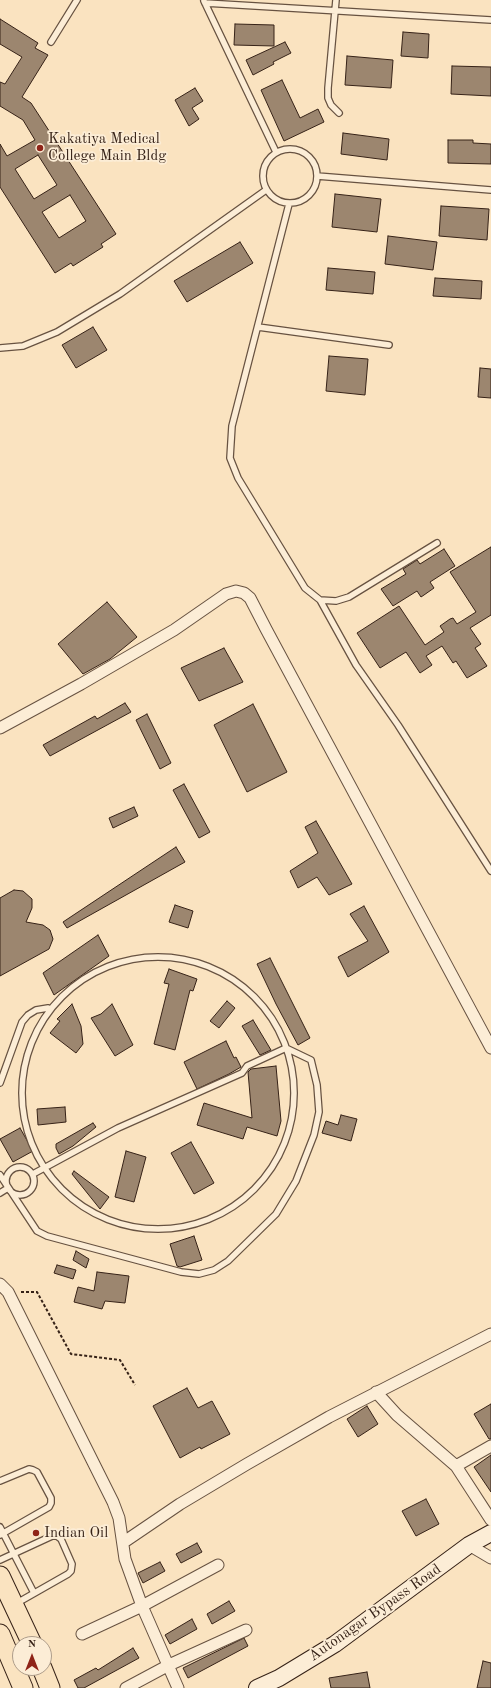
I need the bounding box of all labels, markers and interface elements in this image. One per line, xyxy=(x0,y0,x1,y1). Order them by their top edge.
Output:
place label: Kakatiya Medical College Main Bldg xyxy=(48,130,166,165)
marker: Kakatiya Medical College Main Bldg xyxy=(35,143,45,153)
place label: Indian Oil xyxy=(44,1524,108,1542)
marker: Indian Oil xyxy=(31,1528,41,1538)
street label: Autonagar Bypass Road xyxy=(305,1560,445,1666)
north arrow xyxy=(12,1636,52,1676)
text: N xyxy=(28,1639,36,1650)

